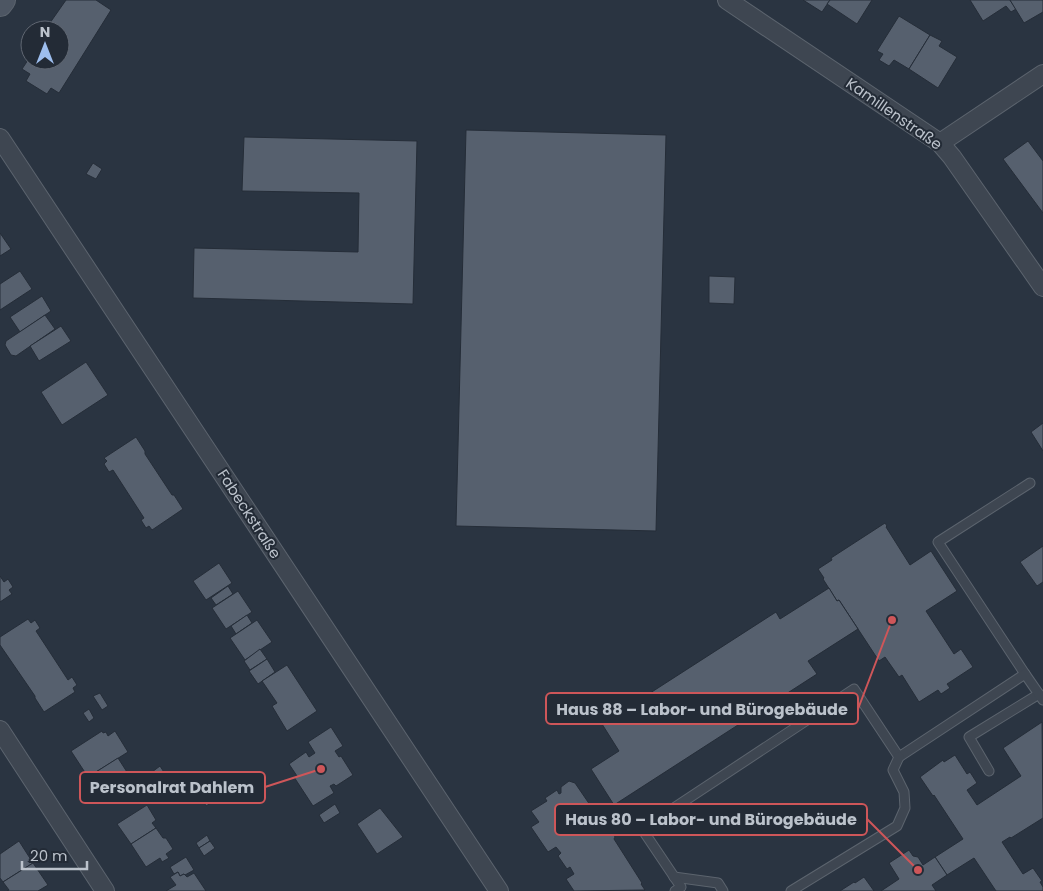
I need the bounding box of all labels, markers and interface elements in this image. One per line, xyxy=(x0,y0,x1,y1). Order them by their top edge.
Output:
north arrow xyxy=(20,20,70,70)
text: N xyxy=(40,22,50,42)
street label: Kamillenstraße xyxy=(842,73,947,155)
street label: Fabeckstraße xyxy=(213,465,286,562)
callout: Haus 88 – Labor- und Bürogebäude xyxy=(546,693,858,724)
text: Haus 88 – Labor- und Bürogebäude xyxy=(556,698,848,721)
callout: Personalrat Dahlem xyxy=(80,772,265,803)
text: Personalrat Dahlem xyxy=(90,776,254,799)
callout: Haus 80 – Labor- und Bürogebäude xyxy=(555,804,867,835)
text: Haus 80 – Labor- und Bürogebäude xyxy=(565,808,857,831)
scale bar xyxy=(22,838,88,870)
text: 20 m xyxy=(30,845,68,866)

